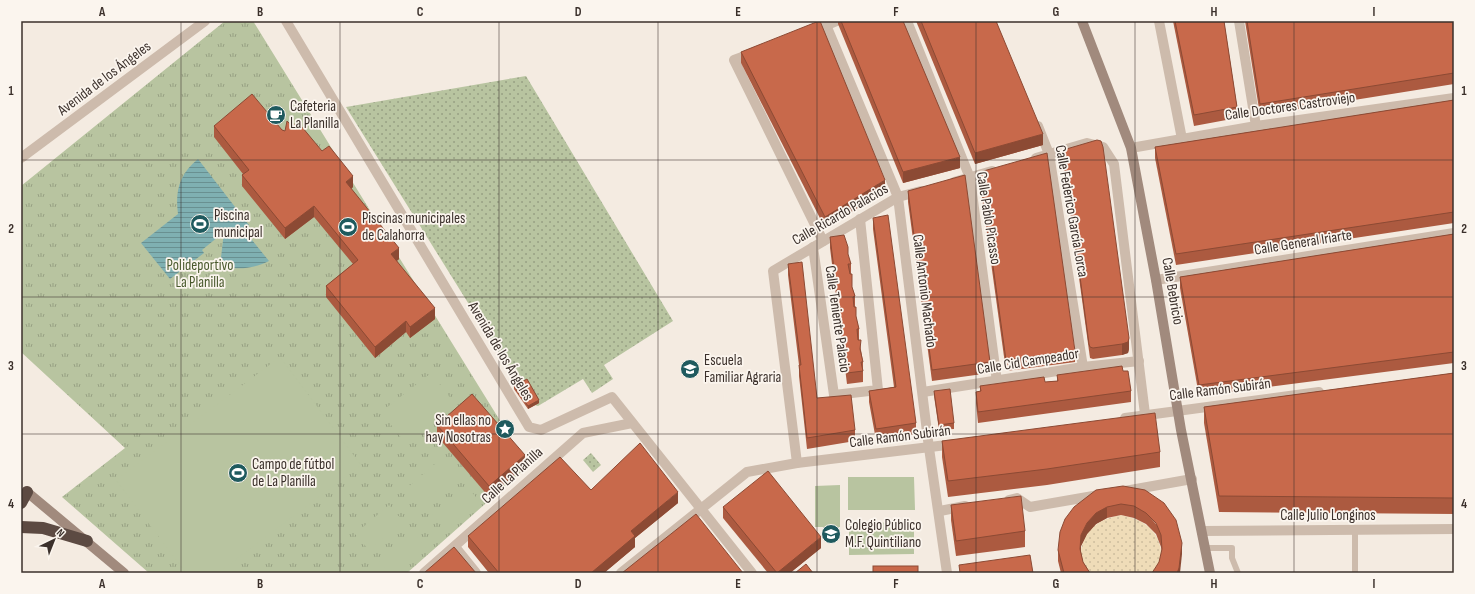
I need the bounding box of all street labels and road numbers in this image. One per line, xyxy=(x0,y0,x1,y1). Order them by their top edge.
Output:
street label: Avenida de los Ángeles xyxy=(53,37,155,120)
street label: Calle Doctores Castroviejo xyxy=(1224,88,1356,125)
street label: Calle Federico García Lorca xyxy=(1051,144,1093,279)
street label: Calle Pablo Picasso xyxy=(972,170,1005,266)
street label: Calle Ricardo Palacios xyxy=(789,179,892,250)
street label: Calle General Iriarte xyxy=(1253,225,1353,260)
street label: Calle Antonio Machado xyxy=(908,233,941,349)
street label: Calle Bebricio xyxy=(1157,256,1188,326)
street label: Calle Teniente Palacio xyxy=(821,264,854,374)
street label: Avenida de los Ángeles xyxy=(463,297,538,404)
street label: Calle Cid Campeador xyxy=(976,344,1081,379)
street label: Calle Ramón Subirán xyxy=(1168,374,1272,405)
street label: Calle Ramón Subirán xyxy=(848,421,952,452)
street label: Calle La Planilla xyxy=(478,443,547,508)
street label: Calle Julio Longinos xyxy=(1280,506,1376,525)

